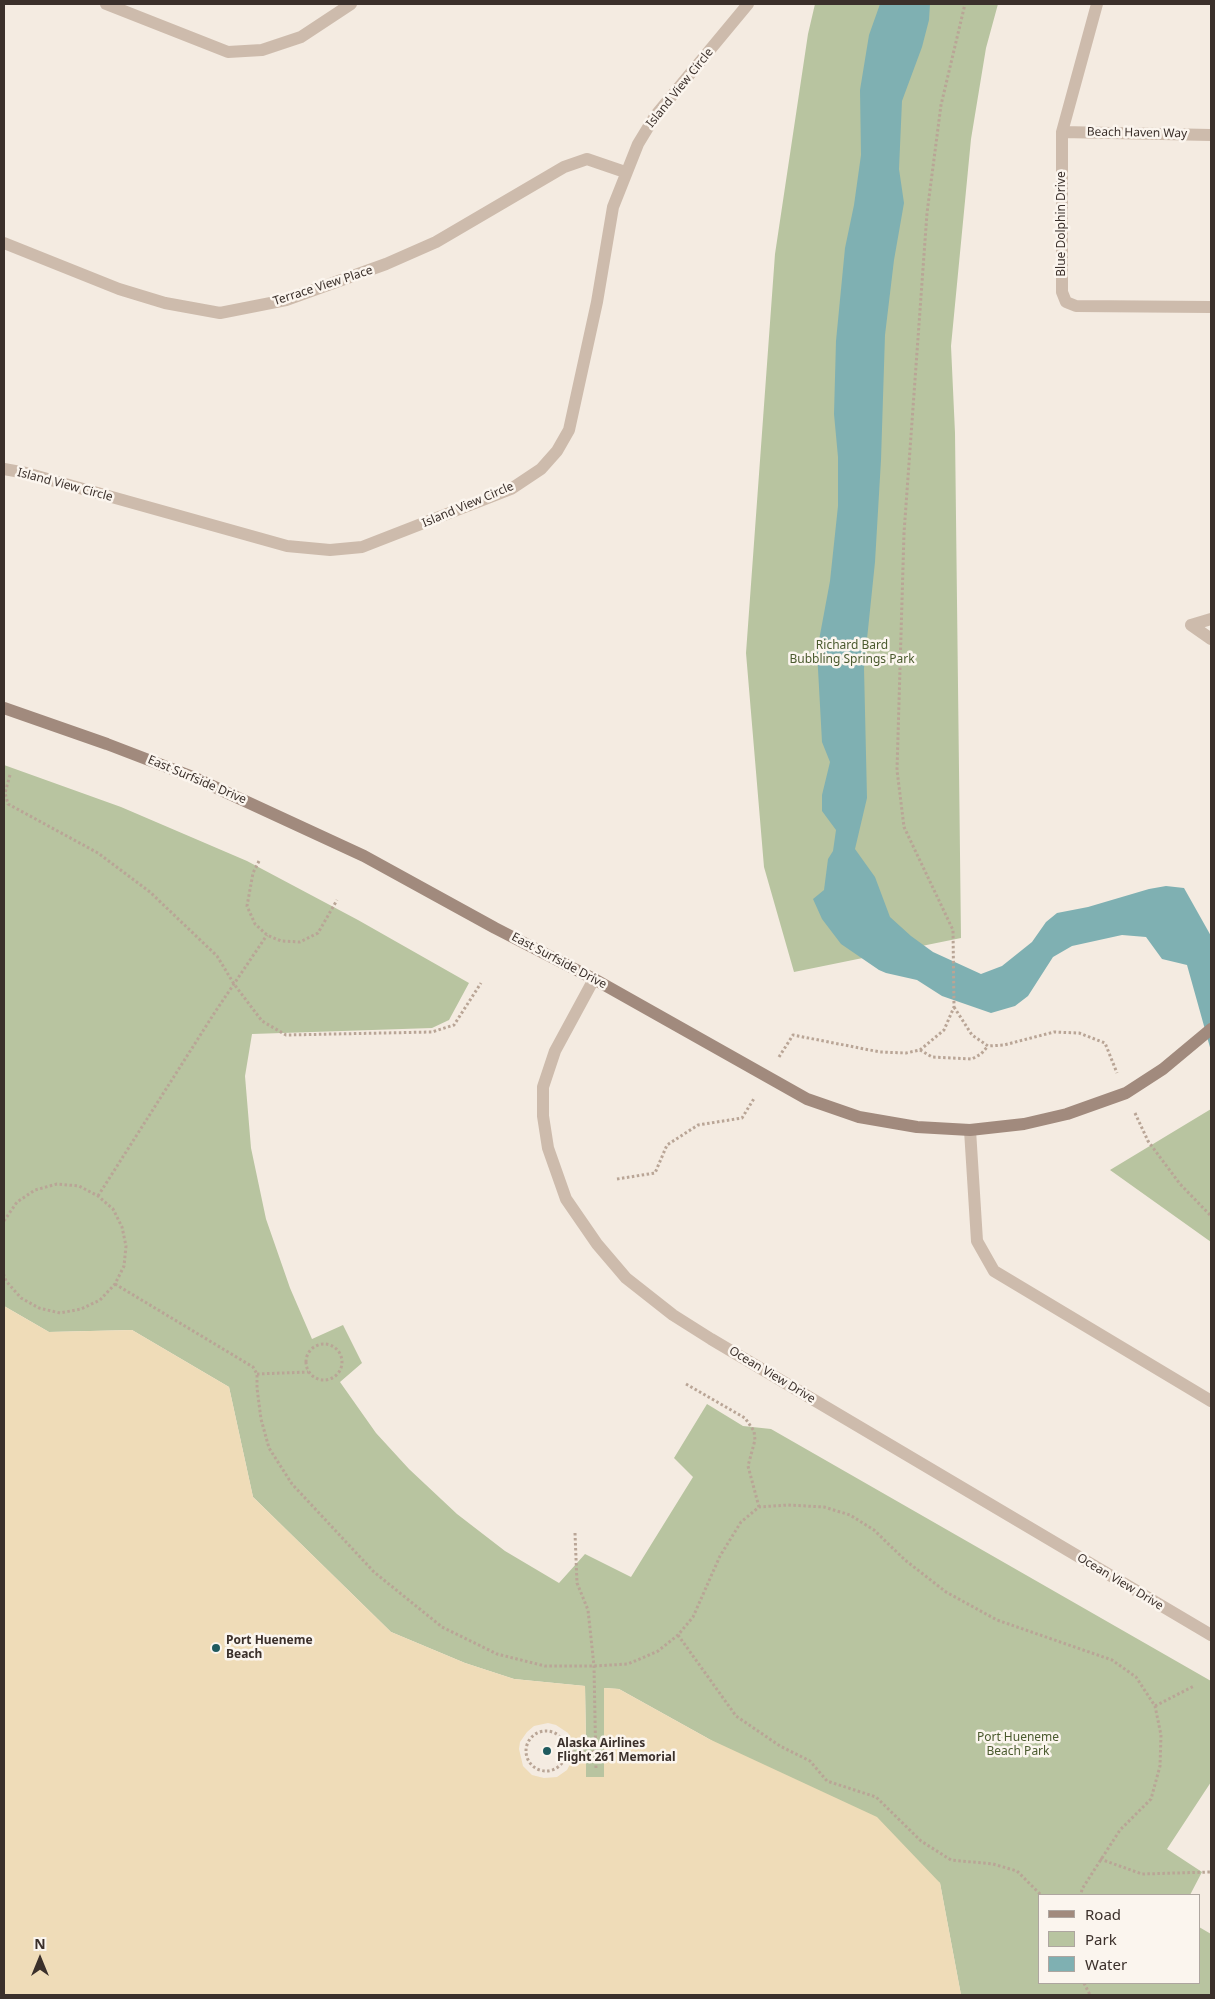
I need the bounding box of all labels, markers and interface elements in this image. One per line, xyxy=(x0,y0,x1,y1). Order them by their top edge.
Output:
street label: Island View Circle xyxy=(644,45,716,131)
street label: Beach Haven Way xyxy=(1087,125,1187,141)
street label: Blue Dolphin Drive xyxy=(1055,171,1069,277)
street label: Terrace View Place xyxy=(271,263,375,309)
street label: Island View Circle xyxy=(16,465,114,505)
street label: Island View Circle xyxy=(420,479,516,531)
park label: Richard Bard Bubbling Springs Park xyxy=(789,639,915,667)
street label: East Surfside Drive xyxy=(146,753,248,807)
street label: East Surfside Drive xyxy=(509,930,609,992)
street label: Ocean View Drive xyxy=(726,1344,818,1406)
street label: Ocean View Drive xyxy=(1074,1551,1166,1613)
place label: Port Hueneme Beach xyxy=(226,1634,313,1662)
marker: Port Hueneme Beach xyxy=(210,1642,222,1654)
park label: Port Hueneme Beach Park xyxy=(977,1731,1059,1759)
place label: Alaska Airlines Flight 261 Memorial xyxy=(557,1737,676,1765)
marker: Alaska Airlines Flight 261 Memorial xyxy=(541,1745,553,1757)
legend xyxy=(1038,1894,1200,1984)
text: Road xyxy=(1085,1904,1121,1924)
text: Park xyxy=(1085,1929,1117,1949)
north arrow xyxy=(15,1934,65,1984)
text: N xyxy=(34,1934,46,1953)
text: Water xyxy=(1085,1954,1127,1974)

